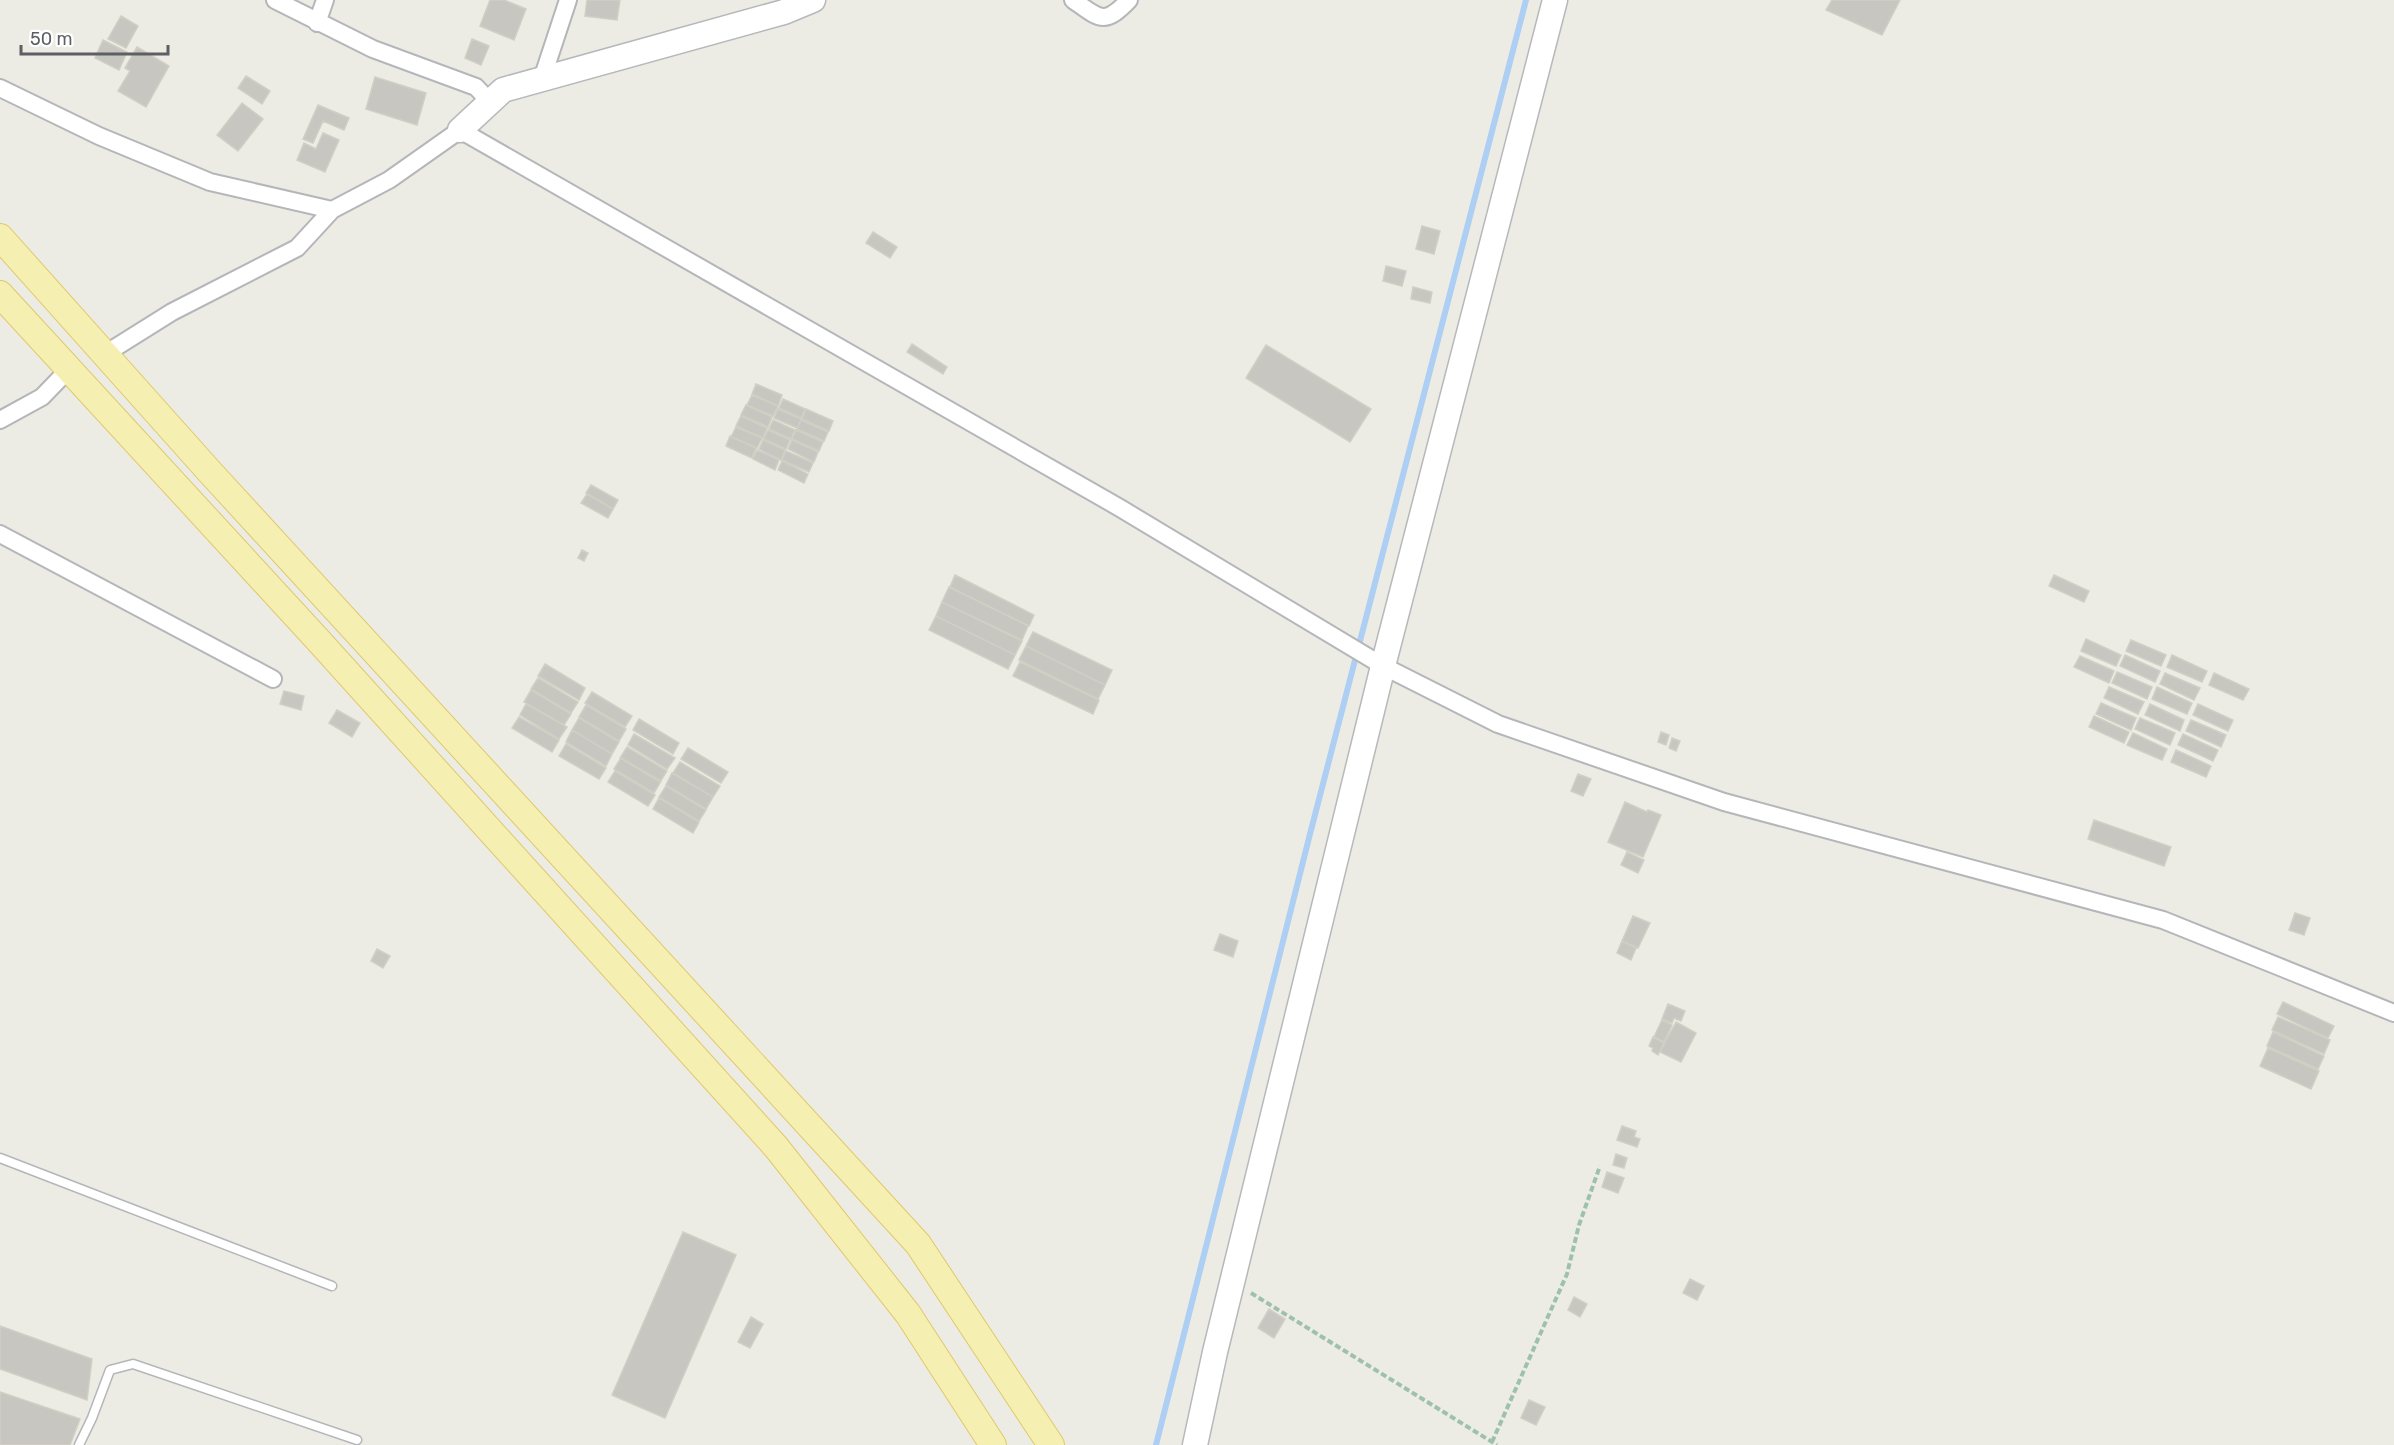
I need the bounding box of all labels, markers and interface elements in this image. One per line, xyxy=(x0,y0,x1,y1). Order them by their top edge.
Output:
scale bar xyxy=(21,18,168,56)
text: 50 m xyxy=(30,28,73,50)

